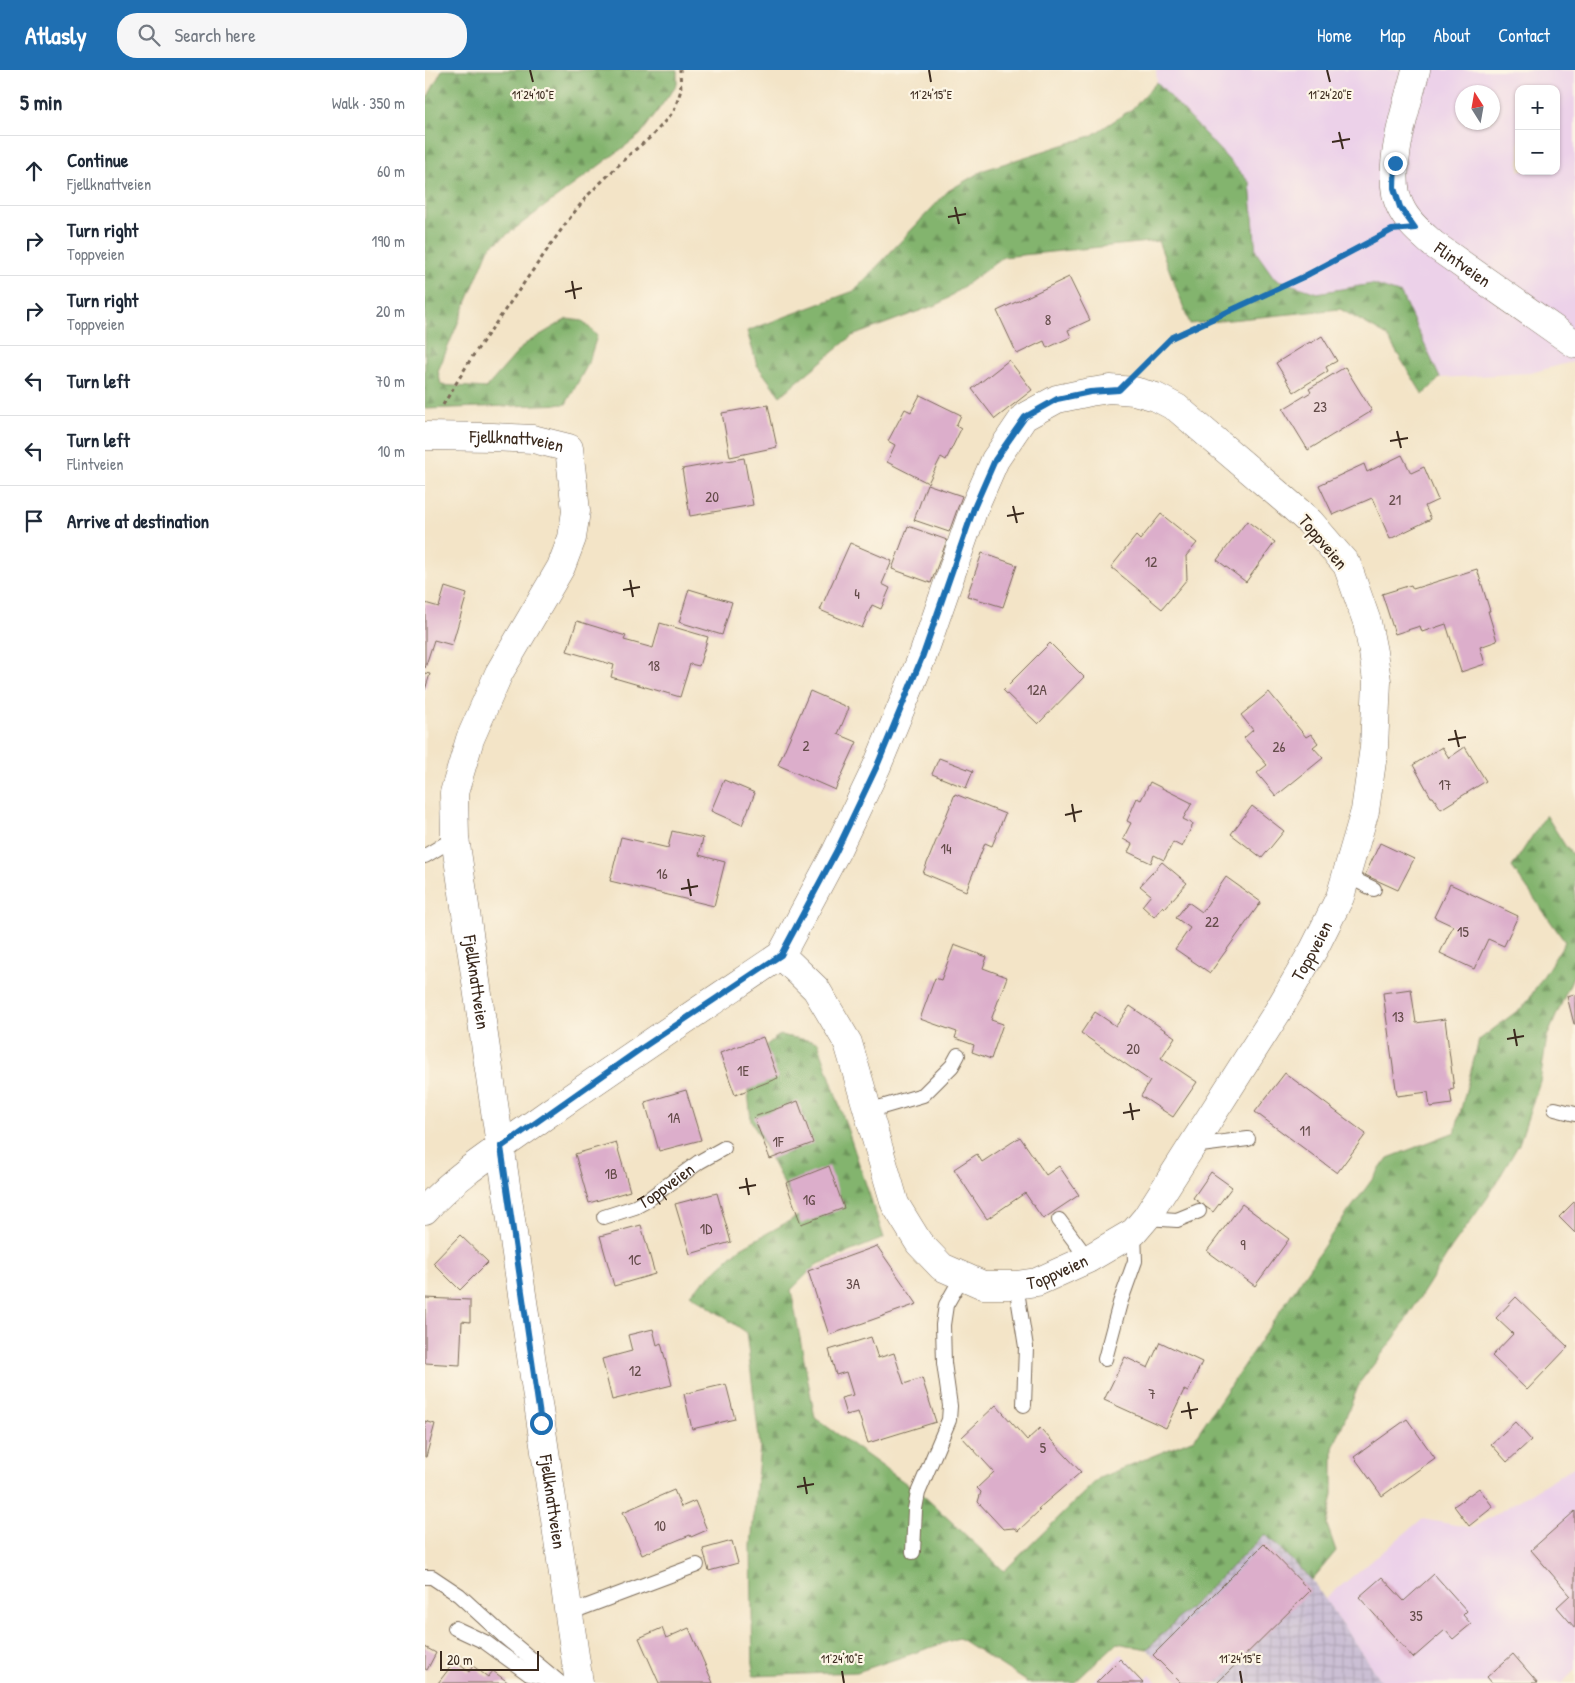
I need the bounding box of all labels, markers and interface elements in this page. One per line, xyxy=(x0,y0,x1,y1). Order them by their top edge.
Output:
search box xyxy=(117,13,467,58)
text: Atlasly xyxy=(25,19,87,51)
icon: search xyxy=(135,21,163,49)
text: Search here xyxy=(175,22,256,48)
text: Home xyxy=(1317,23,1352,48)
text: Map xyxy=(1380,23,1405,48)
text: About xyxy=(1433,23,1470,48)
text: Contact xyxy=(1498,23,1550,48)
north arrow xyxy=(1455,85,1500,130)
map controls xyxy=(1515,85,1560,175)
button: + xyxy=(1515,85,1560,130)
text: 11°24'10"E xyxy=(512,86,555,103)
text: 11°24'15"E xyxy=(910,86,953,103)
text: 11°24'20"E xyxy=(1308,86,1352,103)
text: 5 min xyxy=(20,88,62,117)
text: Walk · 350 m xyxy=(332,92,405,114)
button: − xyxy=(1515,130,1560,175)
text: Continue xyxy=(67,147,128,173)
route end xyxy=(1384,152,1407,175)
icon: ahead xyxy=(20,157,48,185)
text: 60 m xyxy=(377,160,405,182)
text: Fjellknattveien xyxy=(67,173,151,195)
text: Turn right xyxy=(67,217,138,243)
icon: right xyxy=(20,227,48,255)
text: 190 m xyxy=(372,230,405,252)
street label: Flintveien xyxy=(1429,235,1496,293)
text: Toppveien xyxy=(67,243,125,265)
text: Turn right xyxy=(67,287,138,313)
icon: right xyxy=(20,297,48,325)
text: 20 m xyxy=(376,300,405,322)
house number: 8 xyxy=(1045,309,1051,330)
text: Toppveien xyxy=(67,313,125,335)
icon: left xyxy=(20,367,48,395)
text: Turn left xyxy=(67,368,130,394)
text: 70 m xyxy=(375,370,405,392)
house number: 23 xyxy=(1313,396,1327,417)
street label: Fjellknattveien xyxy=(468,424,567,458)
text: Turn left xyxy=(67,427,130,453)
icon: left xyxy=(20,437,48,465)
text: 10 m xyxy=(377,440,405,462)
text: Flintveien xyxy=(67,453,124,475)
house number: 20 xyxy=(705,486,719,507)
house number: 21 xyxy=(1389,489,1401,510)
icon: arrive xyxy=(20,507,48,535)
text: Arrive at destination xyxy=(67,508,209,534)
street label: Toppveien xyxy=(1293,509,1354,575)
house number: 12 xyxy=(1145,551,1157,572)
house number: 4 xyxy=(854,583,860,604)
house number: 18 xyxy=(648,655,660,676)
house number: 12A xyxy=(1027,679,1048,700)
house number: 2 xyxy=(802,735,810,756)
house number: 26 xyxy=(1272,736,1286,757)
house number: 17 xyxy=(1439,774,1451,795)
house number: 14 xyxy=(940,838,952,859)
house number: 16 xyxy=(656,863,668,884)
house number: 22 xyxy=(1205,911,1219,932)
street label: Toppveien xyxy=(1285,917,1338,985)
house number: 15 xyxy=(1457,921,1470,942)
street label: Fjellknattveien xyxy=(457,933,496,1031)
house number: 13 xyxy=(1392,1006,1404,1027)
house number: 20 xyxy=(1126,1038,1140,1059)
house number: 1E xyxy=(737,1060,749,1081)
house number: 1A xyxy=(668,1107,681,1128)
house number: 11 xyxy=(1300,1120,1310,1141)
house number: 1F xyxy=(772,1131,784,1152)
street label: Toppveien xyxy=(633,1157,699,1215)
house number: 1B xyxy=(604,1163,618,1184)
house number: 1G xyxy=(803,1189,816,1210)
house number: 1D xyxy=(700,1218,713,1239)
house number: 9 xyxy=(1240,1234,1246,1255)
street label: Toppveien xyxy=(1025,1248,1092,1295)
house number: 1C xyxy=(628,1249,642,1270)
house number: 3A xyxy=(846,1273,861,1294)
house number: 12 xyxy=(629,1360,641,1381)
house number: 7 xyxy=(1148,1383,1156,1404)
route start xyxy=(530,1412,553,1435)
house number: 5 xyxy=(1040,1437,1047,1458)
street label: Fjellknattveien xyxy=(534,1452,572,1550)
house number: 10 xyxy=(654,1515,666,1536)
house number: 35 xyxy=(1409,1605,1423,1626)
scale bar xyxy=(440,1648,539,1671)
text: 20 m xyxy=(447,1650,473,1669)
text: 11°24'10"E xyxy=(821,1650,864,1667)
text: 11°24'15"E xyxy=(1219,1650,1262,1667)

